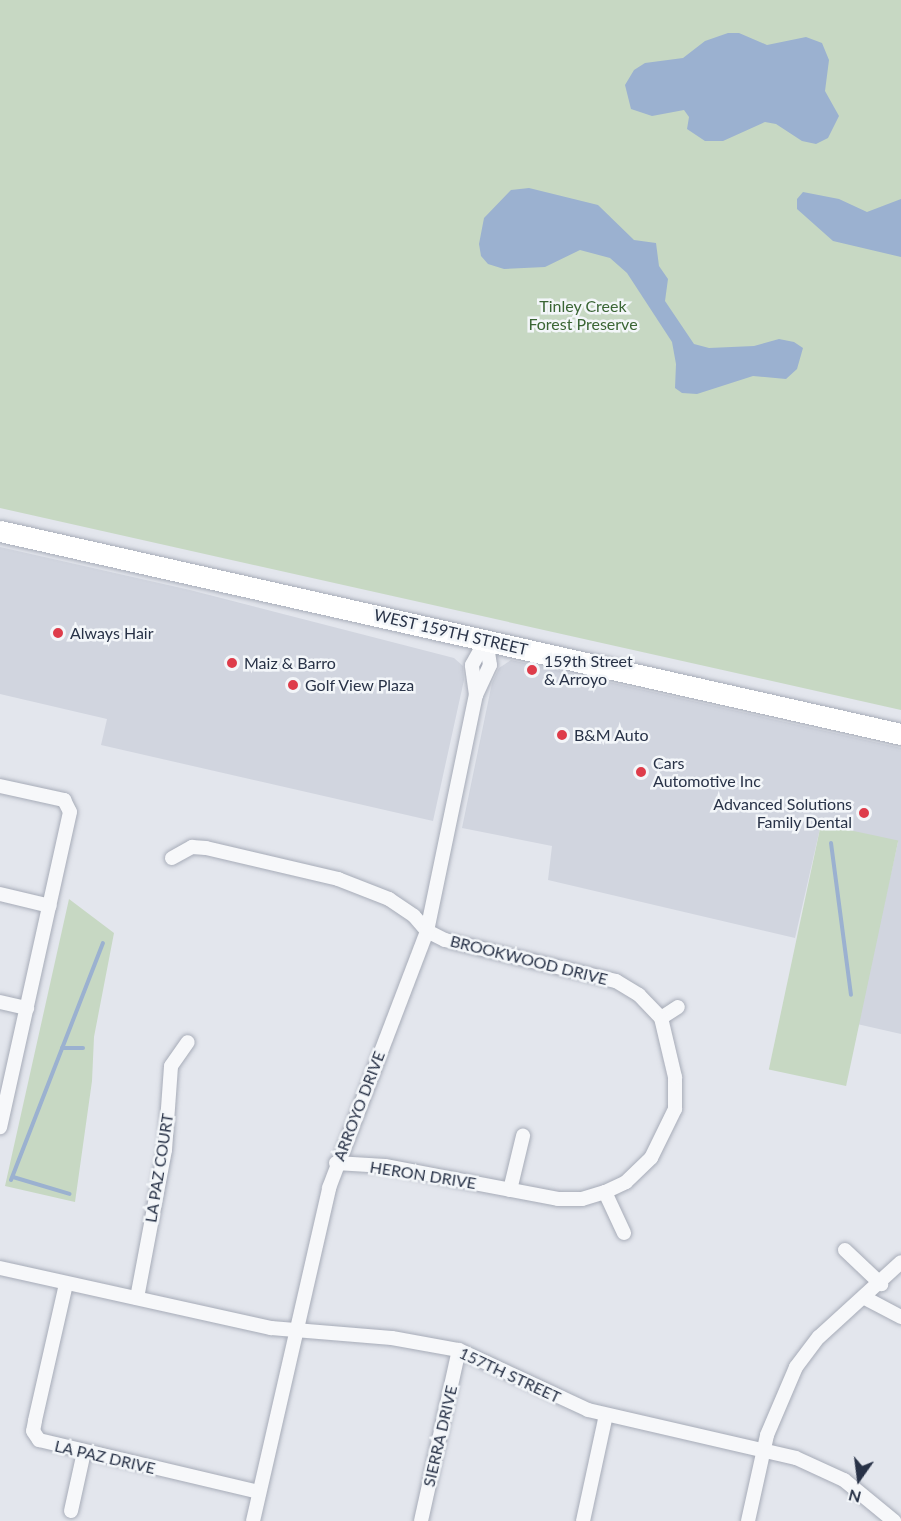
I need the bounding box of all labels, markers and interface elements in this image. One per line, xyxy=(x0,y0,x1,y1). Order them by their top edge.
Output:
park label: Tinley Creek Forest Preserve xyxy=(528,296,638,334)
street label: WEST 159TH STREET xyxy=(372,605,530,659)
place label: Always Hair xyxy=(70,623,154,643)
marker: Always Hair xyxy=(51,626,65,640)
place label: 159th Street & Arroyo xyxy=(544,651,633,689)
place label: Maiz & Barro xyxy=(244,653,336,673)
marker: Maiz & Barro xyxy=(225,656,239,670)
marker: 159th Street & Arroyo xyxy=(525,663,539,677)
place label: Golf View Plaza xyxy=(305,675,415,695)
marker: Golf View Plaza xyxy=(286,678,300,692)
place label: B&M Auto xyxy=(574,725,649,745)
marker: B&M Auto xyxy=(555,728,569,742)
place label: Cars Automotive Inc xyxy=(653,753,761,791)
marker: Cars Automotive Inc xyxy=(634,765,648,779)
place label: Advanced Solutions Family Dental xyxy=(713,794,852,832)
marker: Advanced Solutions Family Dental xyxy=(857,806,871,820)
street label: BROOKWOOD DRIVE xyxy=(448,931,610,989)
street label: ARROYO DRIVE xyxy=(329,1048,389,1164)
street label: LA PAZ COURT xyxy=(141,1112,177,1224)
street label: HERON DRIVE xyxy=(369,1157,477,1193)
street label: 157TH STREET xyxy=(456,1343,564,1407)
street label: SIERRA DRIVE xyxy=(419,1383,461,1489)
street label: LA PAZ DRIVE xyxy=(53,1436,157,1478)
north arrow xyxy=(829,1449,889,1509)
text: N xyxy=(846,1486,863,1508)

